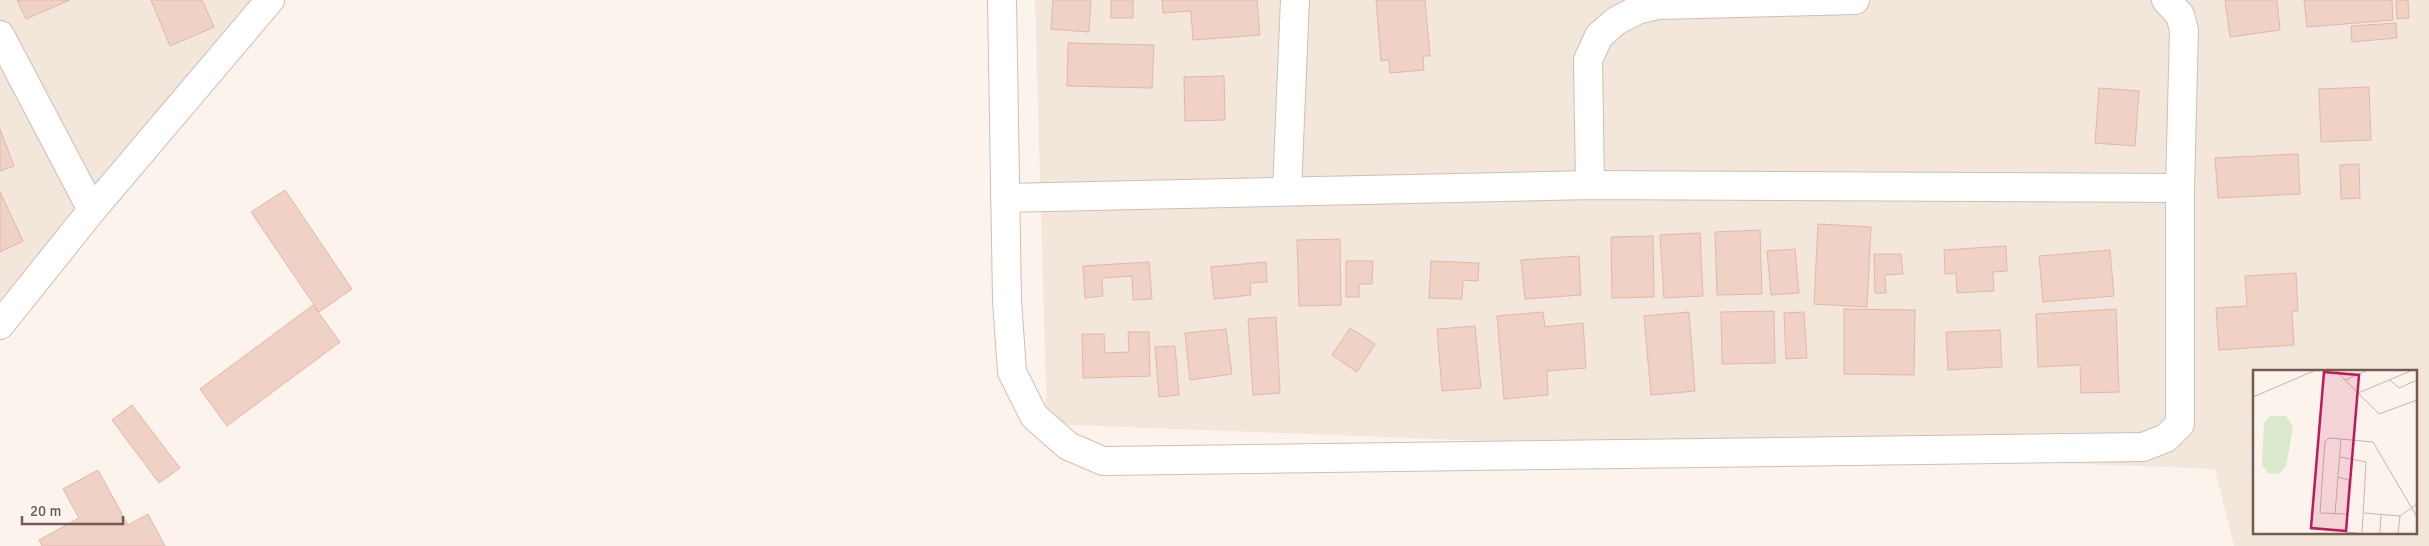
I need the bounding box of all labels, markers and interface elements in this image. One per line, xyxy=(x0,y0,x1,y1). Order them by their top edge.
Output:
inset map xyxy=(2253,370,2416,534)
scale bar xyxy=(22,494,124,526)
text: 20 m xyxy=(30,502,61,520)

